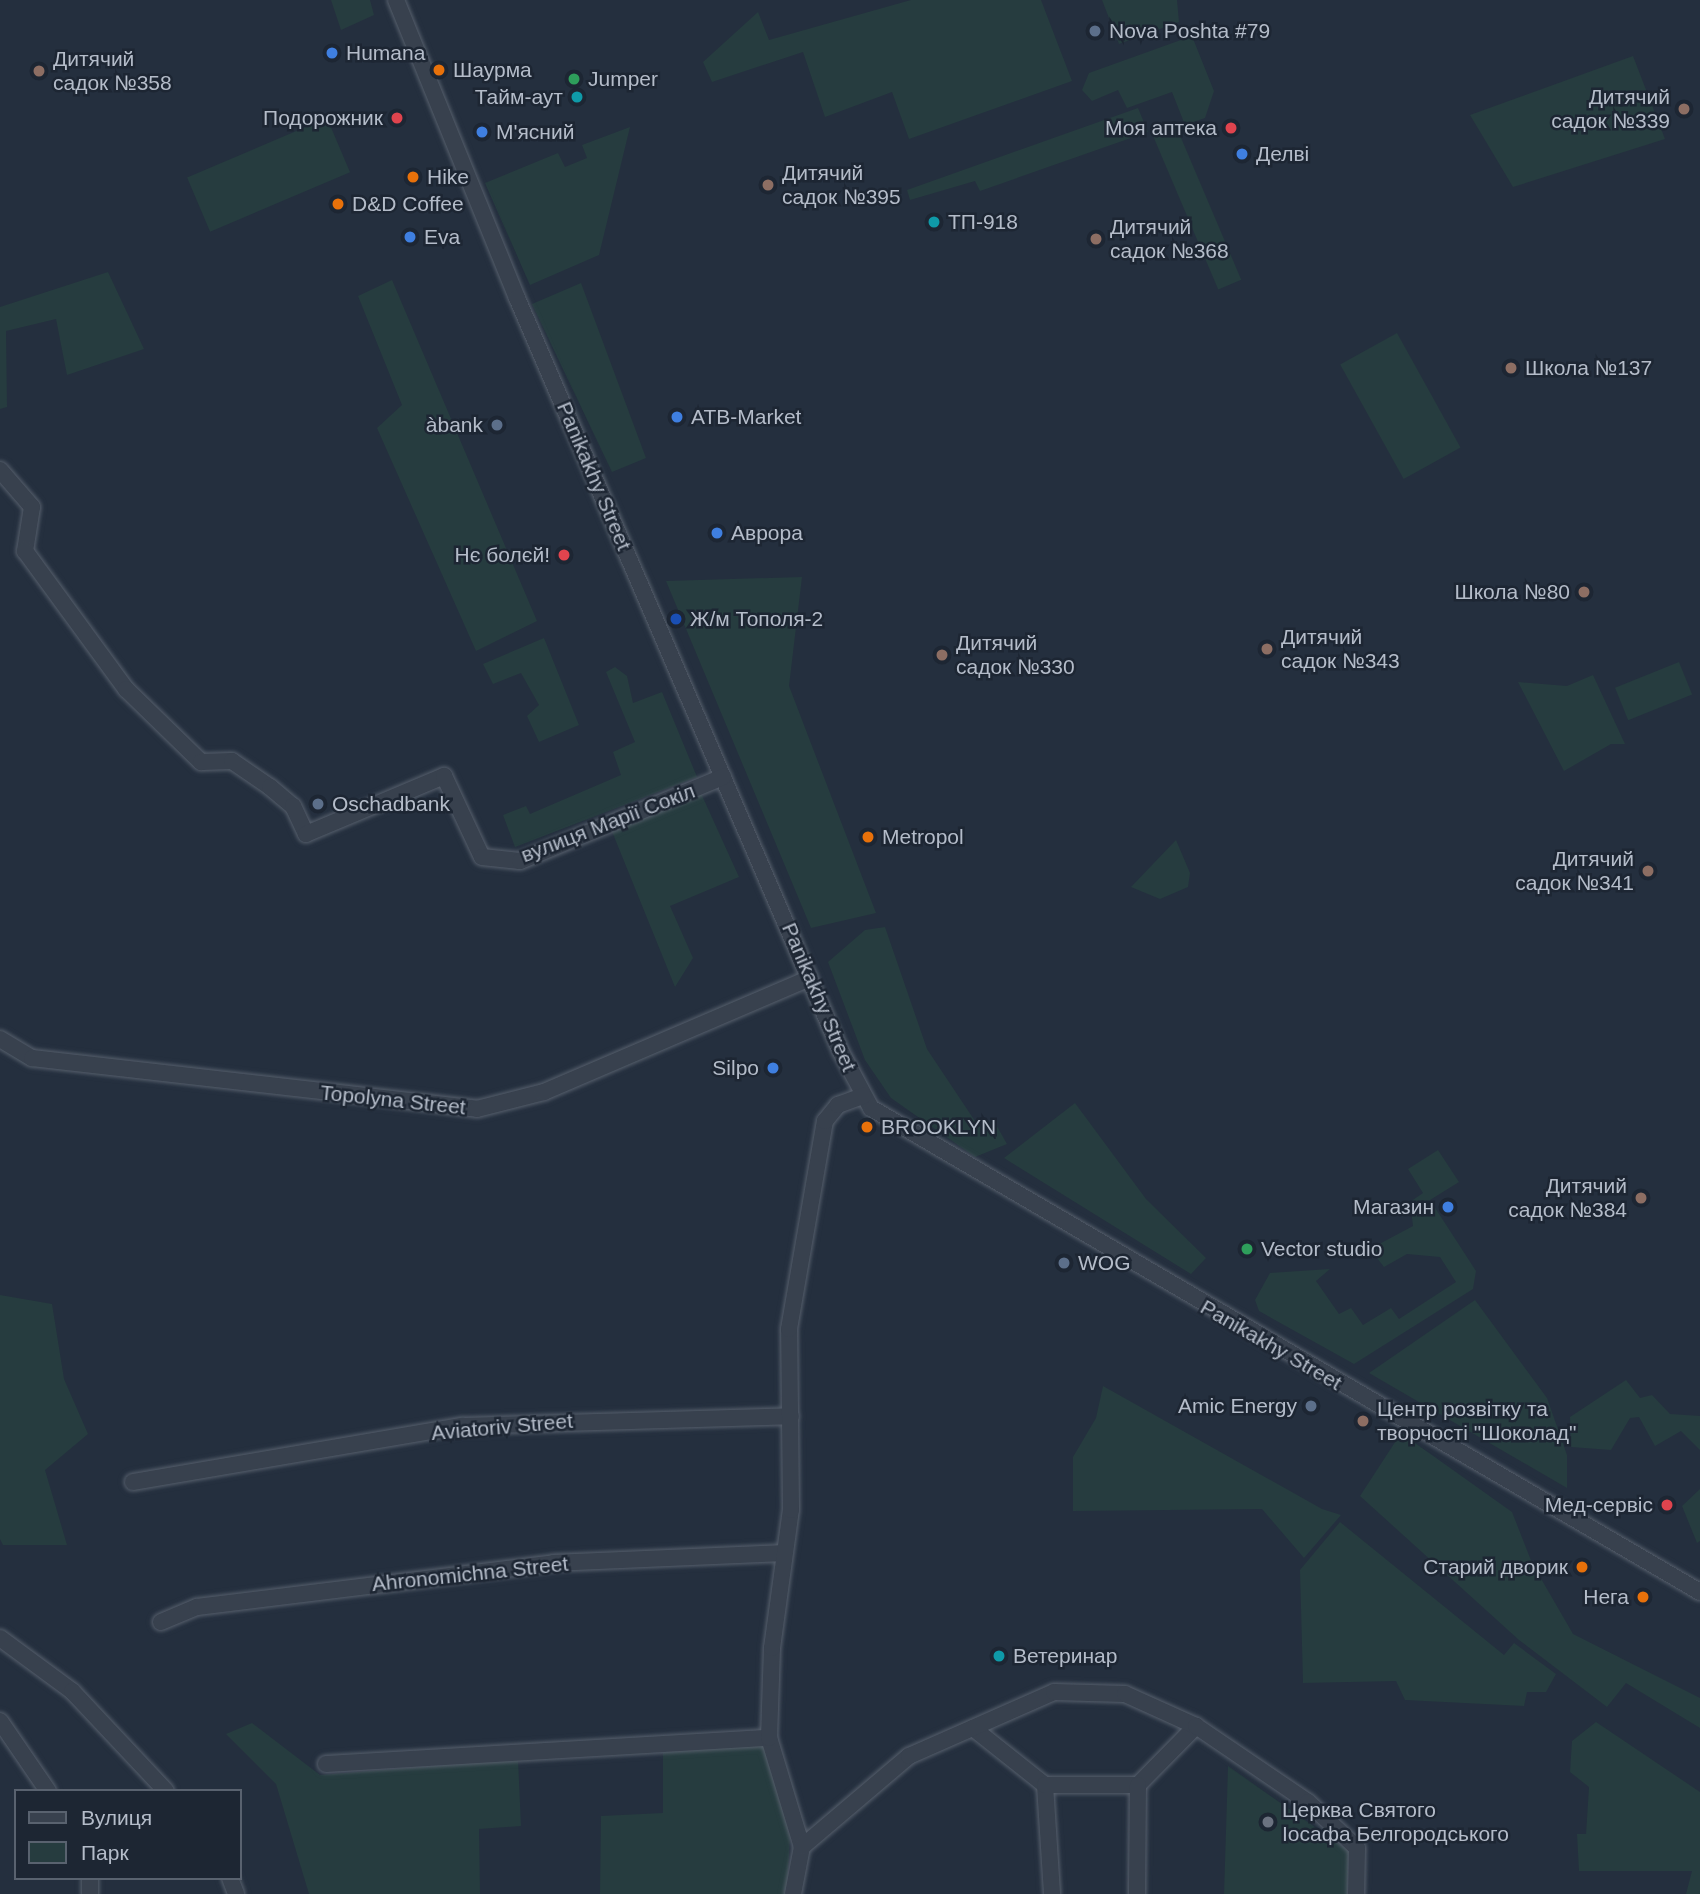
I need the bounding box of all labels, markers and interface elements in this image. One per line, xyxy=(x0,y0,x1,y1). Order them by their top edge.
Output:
place label: Nova Poshta #79 xyxy=(1109,18,1270,44)
marker: Nova Poshta #79 xyxy=(1087,23,1103,39)
place label: Humana xyxy=(346,40,425,66)
marker: Humana xyxy=(324,45,340,61)
place label: Дитячий садок №358 xyxy=(53,46,172,96)
place label: Шаурма xyxy=(453,57,532,83)
marker: Шаурма xyxy=(431,62,447,78)
marker: Дитячий садок №358 xyxy=(31,63,47,79)
place label: Jumper xyxy=(588,66,658,92)
marker: Jumper xyxy=(566,71,582,87)
place label: Тайм-аут xyxy=(475,84,563,110)
place label: Дитячий садок №339 xyxy=(1551,84,1670,134)
marker: Тайм-аут xyxy=(569,89,585,105)
marker: Дитячий садок №339 xyxy=(1676,101,1692,117)
place label: Подорожник xyxy=(263,105,383,131)
marker: Подорожник xyxy=(389,110,405,126)
place label: Моя аптека xyxy=(1105,115,1217,141)
place label: М'ясний xyxy=(496,119,574,145)
marker: Моя аптека xyxy=(1223,120,1239,136)
marker: М'ясний xyxy=(474,124,490,140)
place label: Делві xyxy=(1256,141,1309,167)
marker: Делві xyxy=(1234,146,1250,162)
place label: Дитячий садок №395 xyxy=(782,160,901,210)
place label: Hike xyxy=(427,164,469,190)
marker: Hike xyxy=(405,169,421,185)
marker: Дитячий садок №395 xyxy=(760,177,776,193)
place label: D&D Coffee xyxy=(352,191,464,217)
marker: D&D Coffee xyxy=(330,196,346,212)
place label: ТП-918 xyxy=(948,209,1018,235)
marker: ТП-918 xyxy=(926,214,942,230)
place label: Дитячий садок №368 xyxy=(1110,214,1229,264)
place label: Eva xyxy=(424,224,460,250)
marker: Eva xyxy=(402,229,418,245)
marker: Дитячий садок №368 xyxy=(1088,231,1104,247)
place label: Школа №137 xyxy=(1525,355,1652,381)
marker: Школа №137 xyxy=(1503,360,1519,376)
street label: Panikakhy Street xyxy=(551,398,637,554)
place label: ATB-Market xyxy=(691,404,801,430)
marker: ATB-Market xyxy=(669,409,685,425)
place label: àbank xyxy=(426,412,483,438)
marker: àbank xyxy=(489,417,505,433)
place label: Аврора xyxy=(731,520,803,546)
marker: Аврора xyxy=(709,525,725,541)
place label: Нє болєй! xyxy=(455,542,550,568)
marker: Нє болєй! xyxy=(556,547,572,563)
place label: Школа №80 xyxy=(1454,579,1570,605)
marker: Школа №80 xyxy=(1576,584,1592,600)
place label: Ж/м Тополя-2 xyxy=(690,606,823,632)
marker: Ж/м Тополя-2 xyxy=(668,611,684,627)
place label: Дитячий садок №343 xyxy=(1281,624,1400,674)
place label: Дитячий садок №330 xyxy=(956,630,1075,680)
marker: Дитячий садок №343 xyxy=(1259,641,1275,657)
marker: Дитячий садок №330 xyxy=(934,647,950,663)
street label: вулиця Марії Сокіл xyxy=(517,778,699,868)
place label: Oschadbank xyxy=(332,791,450,817)
marker: Oschadbank xyxy=(310,796,326,812)
place label: Metropol xyxy=(882,824,964,850)
marker: Metropol xyxy=(860,829,876,845)
place label: Дитячий садок №341 xyxy=(1515,846,1634,896)
marker: Дитячий садок №341 xyxy=(1640,863,1656,879)
street label: Panikakhy Street xyxy=(776,919,862,1075)
place label: Silpo xyxy=(712,1055,759,1081)
marker: Silpo xyxy=(765,1060,781,1076)
street label: Topolyna Street xyxy=(319,1080,467,1120)
place label: BROOKLYN xyxy=(881,1114,996,1140)
marker: BROOKLYN xyxy=(859,1119,875,1135)
place label: Дитячий садок №384 xyxy=(1508,1173,1627,1223)
marker: Дитячий садок №384 xyxy=(1633,1190,1649,1206)
place label: Магазин xyxy=(1353,1194,1434,1220)
marker: Магазин xyxy=(1440,1199,1456,1215)
place label: Vector studio xyxy=(1261,1236,1382,1262)
marker: Vector studio xyxy=(1239,1241,1255,1257)
place label: WOG xyxy=(1078,1250,1130,1276)
marker: WOG xyxy=(1056,1255,1072,1271)
street label: Panikakhy Street xyxy=(1196,1294,1346,1396)
place label: Amic Energy xyxy=(1178,1393,1297,1419)
place label: Центр розвітку та творчості "Шоколад" xyxy=(1377,1396,1576,1446)
marker: Amic Energy xyxy=(1303,1398,1319,1414)
street label: Aviatoriv Street xyxy=(430,1408,574,1446)
marker: Центр розвітку та творчості "Шоколад" xyxy=(1355,1413,1371,1429)
place label: Мед-сервіс xyxy=(1545,1492,1653,1518)
marker: Мед-сервіс xyxy=(1659,1497,1675,1513)
street label: Ahronomichna Street xyxy=(371,1551,569,1597)
place label: Старий дворик xyxy=(1423,1554,1568,1580)
marker: Старий дворик xyxy=(1574,1559,1590,1575)
place label: Нега xyxy=(1583,1584,1629,1610)
marker: Нега xyxy=(1635,1589,1651,1605)
place label: Ветеринар xyxy=(1013,1643,1117,1669)
marker: Ветеринар xyxy=(991,1648,1007,1664)
legend xyxy=(14,1789,242,1880)
place label: Церква Святого Іосафа Белгородського xyxy=(1282,1797,1509,1847)
text: Вулиця xyxy=(81,1806,152,1829)
marker: Церква Святого Іосафа Белгородського xyxy=(1260,1814,1276,1830)
text: Парк xyxy=(81,1841,129,1864)

